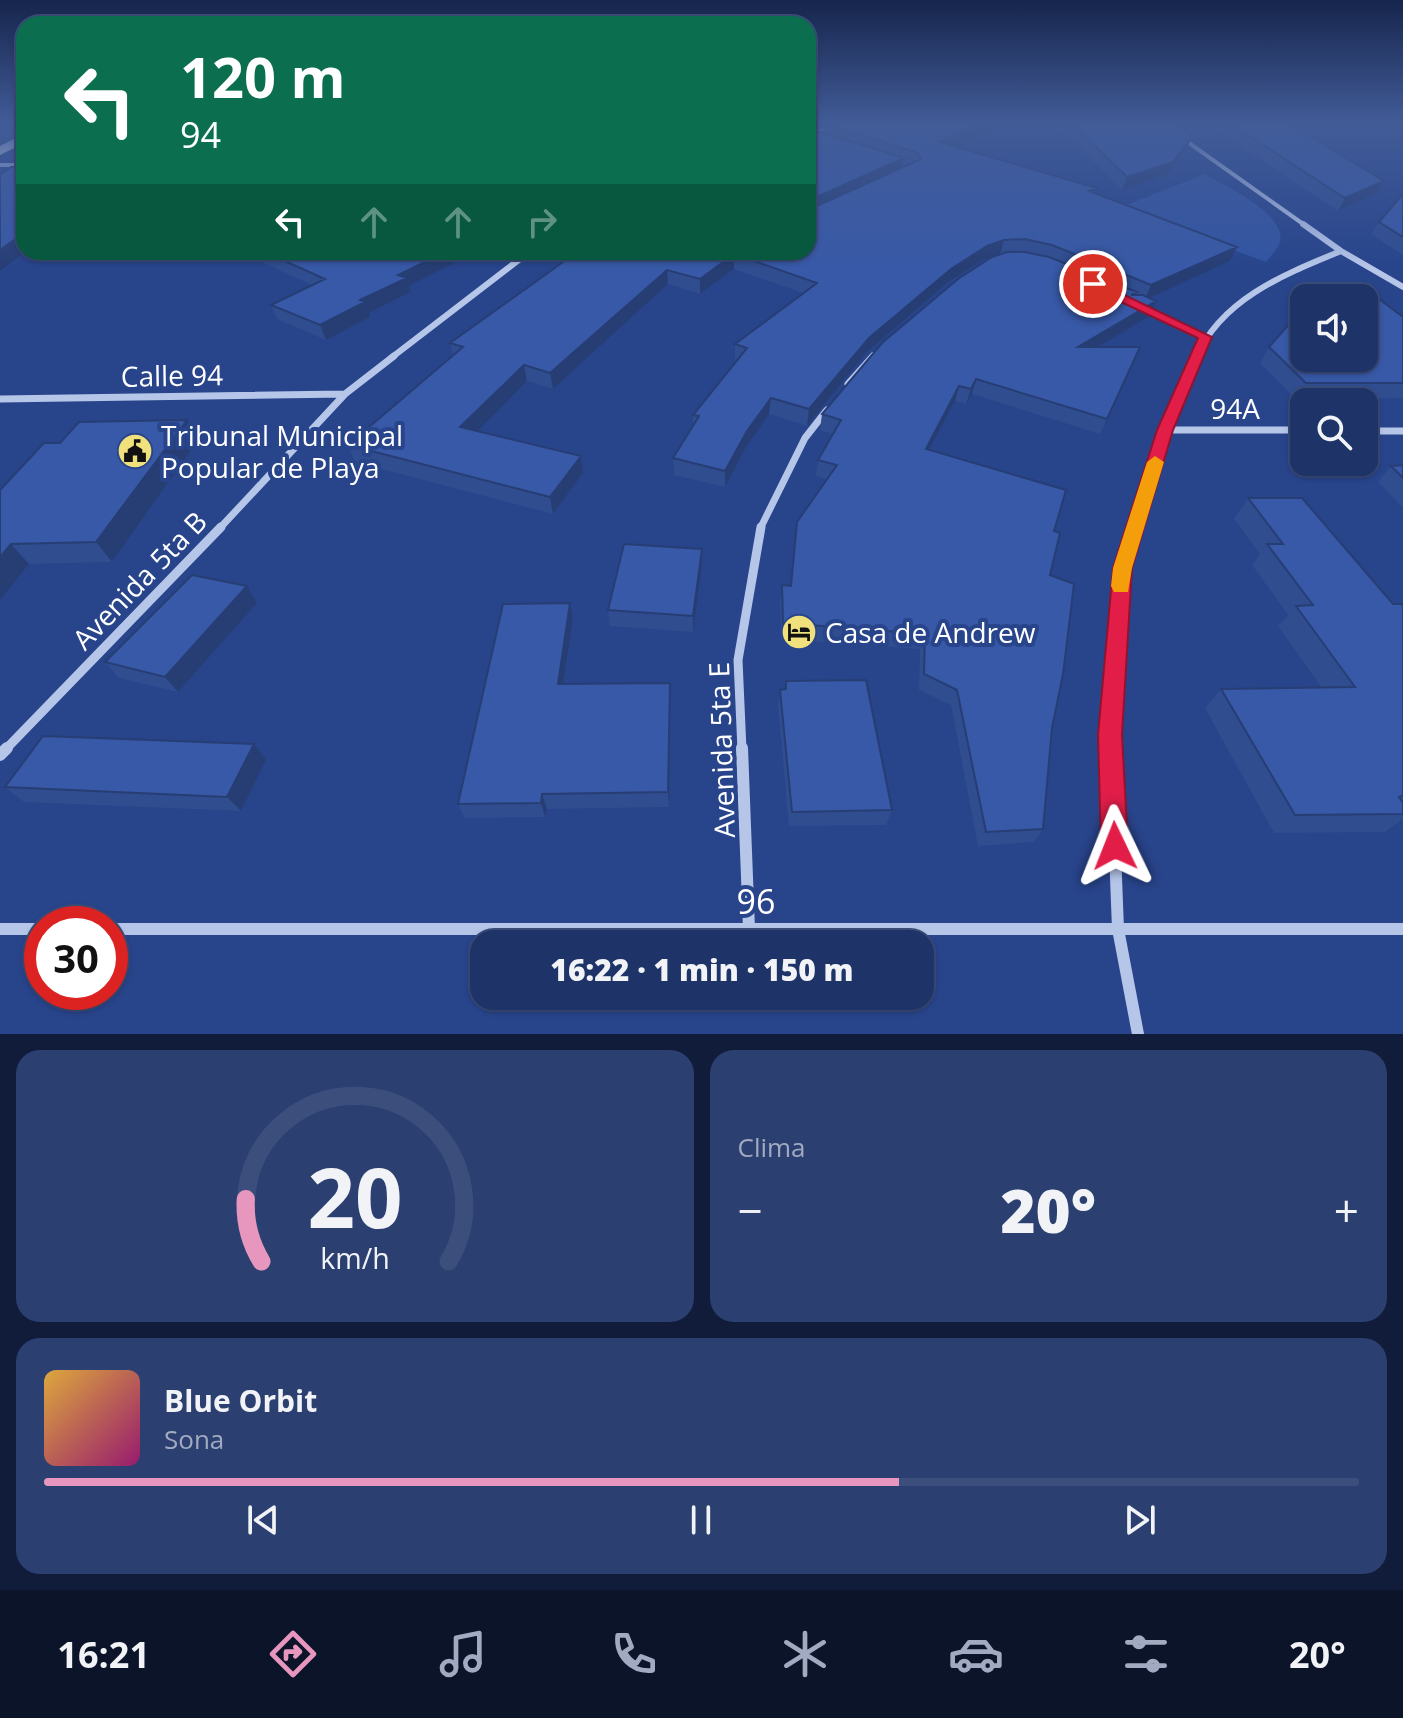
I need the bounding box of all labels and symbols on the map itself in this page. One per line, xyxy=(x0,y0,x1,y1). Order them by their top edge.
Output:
pin xyxy=(1059,250,1127,318)
street label: Calle 94 xyxy=(120,355,224,395)
street label: 94A xyxy=(1210,389,1260,427)
place label: Tribunal Municipal Popular de Playa xyxy=(161,416,403,486)
public building icon: Tribunal Municipal Popular de Playa xyxy=(116,432,154,470)
street label: Avenida 5ta B xyxy=(63,503,215,657)
hotel icon: Casa de Andrew xyxy=(780,613,818,651)
place label: Casa de Andrew xyxy=(825,613,1036,651)
street label: Avenida 5ta E xyxy=(699,661,743,839)
position arrow xyxy=(1073,804,1157,888)
street label: 96 xyxy=(737,878,775,924)
speed limit sign: 30 xyxy=(24,906,128,1010)

